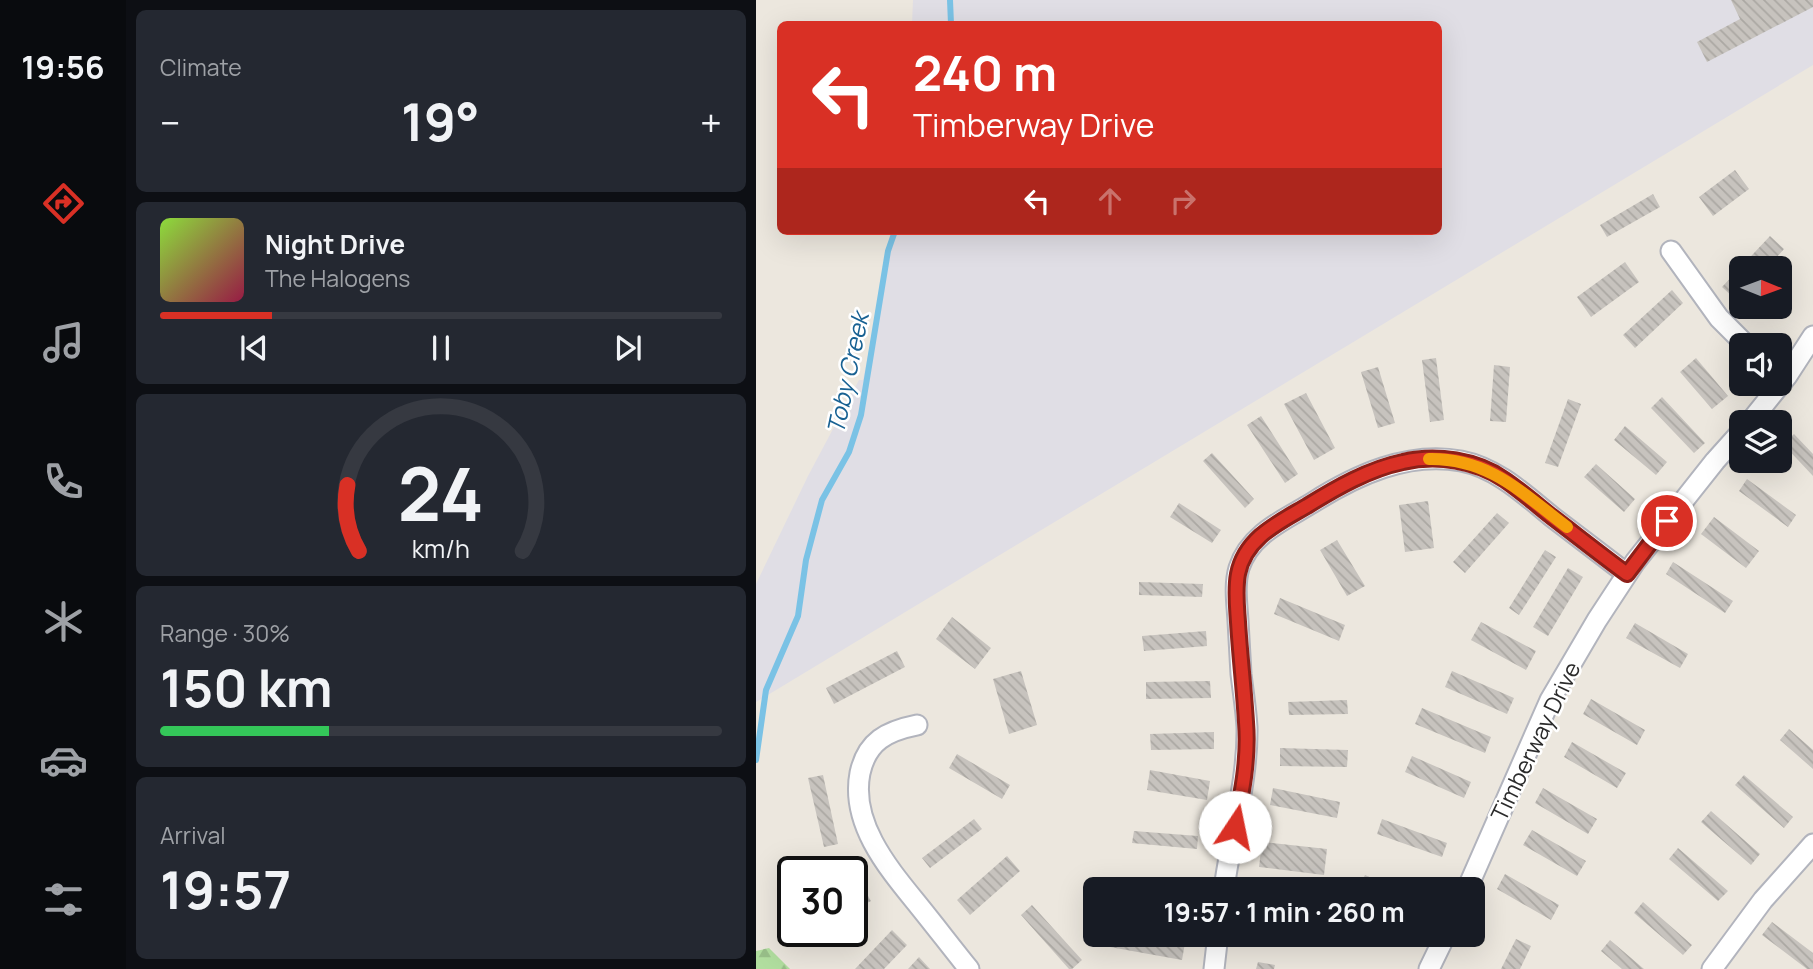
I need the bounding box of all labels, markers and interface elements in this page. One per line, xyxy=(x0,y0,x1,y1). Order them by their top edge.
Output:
text: 240 m xyxy=(913,39,1057,106)
text: 19:56 xyxy=(21,45,105,89)
icon: left xyxy=(798,49,889,140)
text: Climate xyxy=(160,51,242,83)
text: 19° xyxy=(401,86,480,157)
text: − xyxy=(160,96,181,148)
text: + xyxy=(700,96,722,148)
text: Timberway Drive xyxy=(913,103,1154,147)
icon: directions xyxy=(39,179,88,228)
icon: left xyxy=(1018,182,1056,220)
icon: ahead xyxy=(1091,182,1129,220)
icon: right xyxy=(1164,182,1202,220)
text: Night Drive xyxy=(265,226,405,262)
north arrow xyxy=(1729,256,1792,318)
map controls xyxy=(1729,256,1792,473)
text: The Halogens xyxy=(265,262,410,294)
water label: Toby Creek xyxy=(818,306,877,437)
icon: music xyxy=(39,318,88,367)
icon: previous xyxy=(235,329,273,367)
icon: pause xyxy=(422,329,460,367)
icon: next xyxy=(609,329,647,367)
button: sound xyxy=(1729,333,1792,396)
button: layers xyxy=(1729,410,1792,473)
text: 24 xyxy=(398,443,484,543)
icon: phone xyxy=(39,457,88,506)
pin xyxy=(1637,491,1697,551)
icon: arrive xyxy=(1648,502,1686,540)
text: km/h xyxy=(412,530,470,565)
icon: climate xyxy=(39,597,88,646)
text: Range · 30% xyxy=(160,617,290,649)
text: 150 km xyxy=(160,652,333,723)
street label: Timberway Drive xyxy=(1483,656,1587,826)
icon: car xyxy=(39,736,88,785)
position arrow xyxy=(1198,790,1272,864)
text: Arrival xyxy=(160,819,226,851)
text: 19:57 xyxy=(160,854,291,925)
speed limit sign: 30 xyxy=(777,856,868,947)
icon: filters xyxy=(39,875,88,924)
text: 19:57 · 1 min · 260 m xyxy=(1163,894,1405,930)

